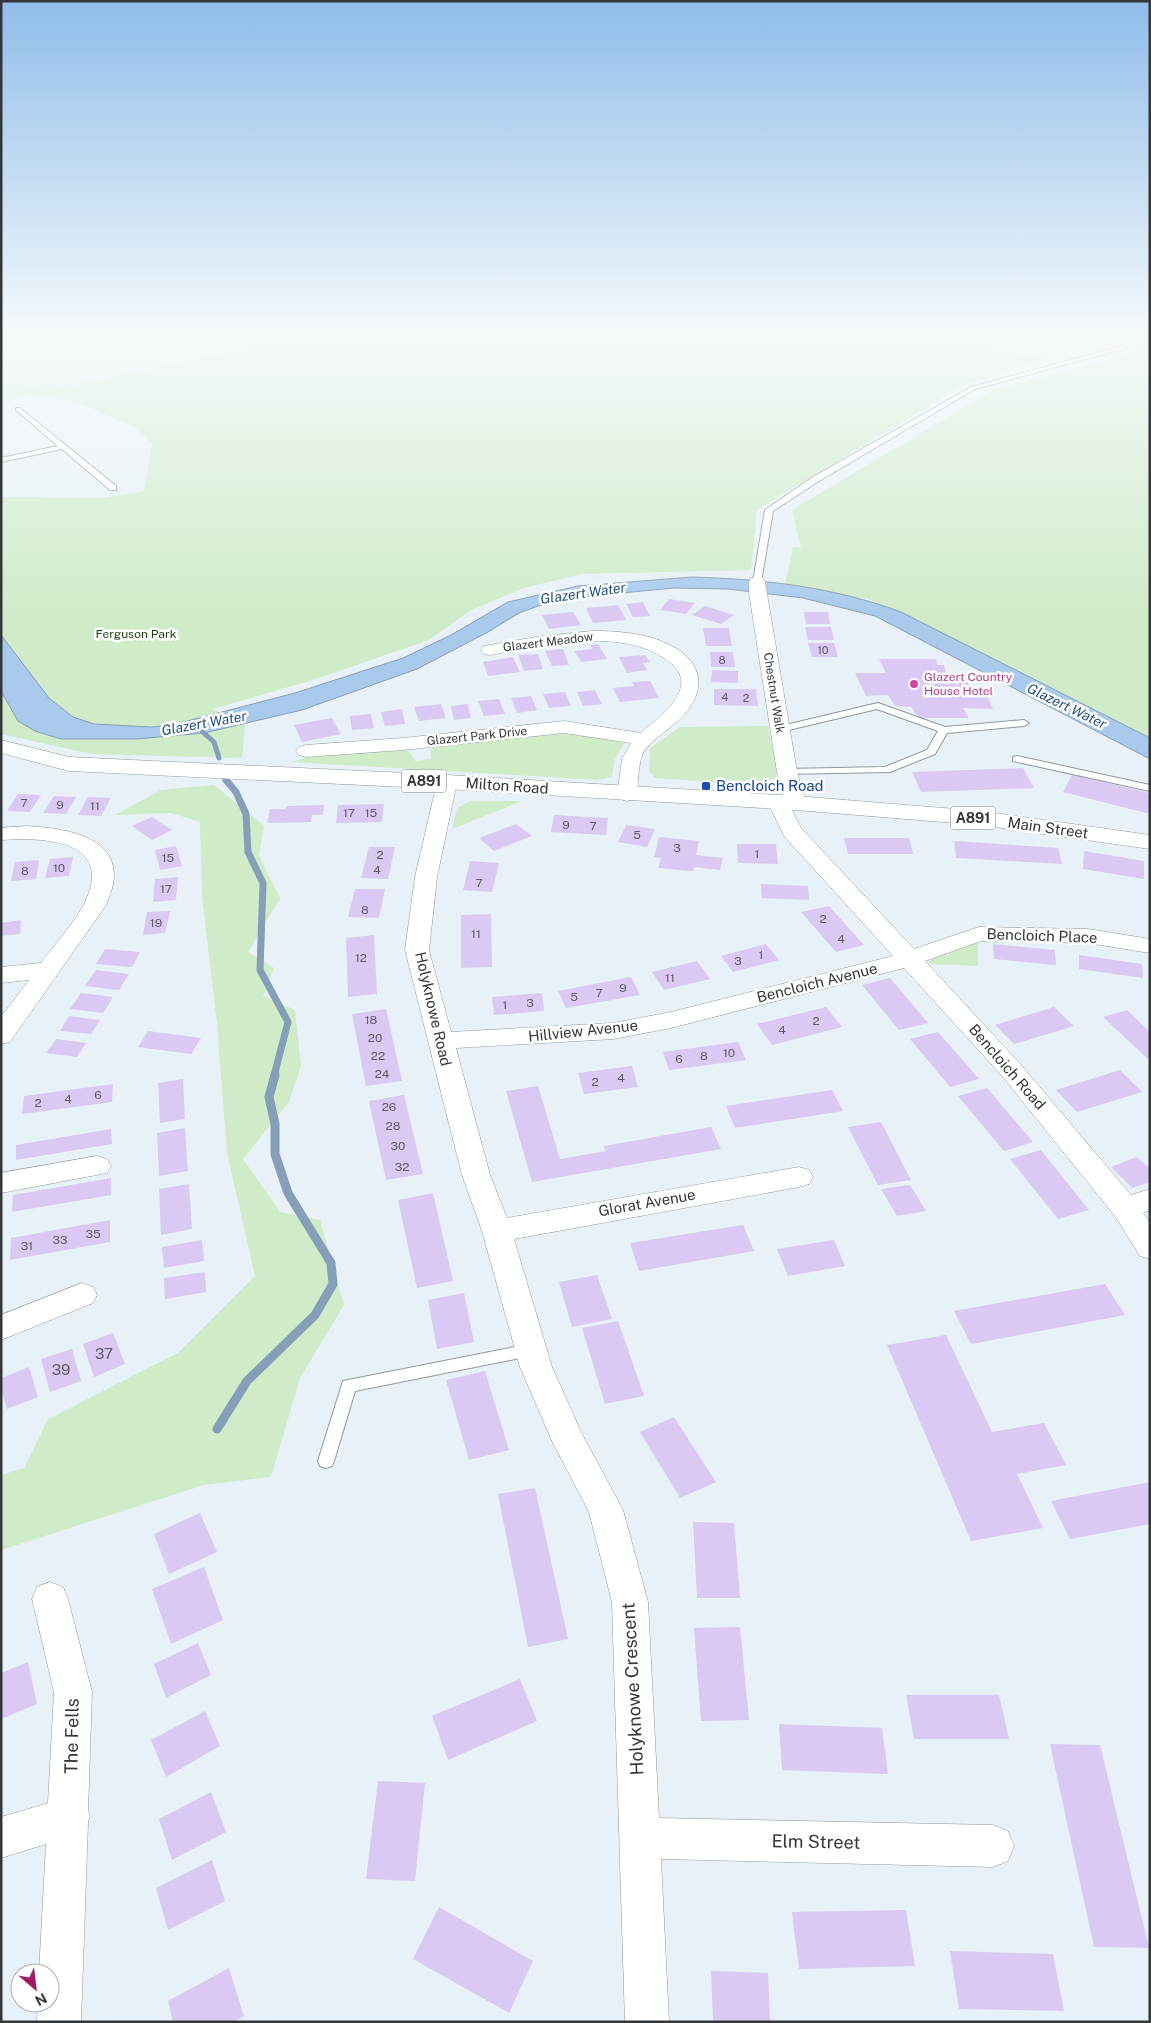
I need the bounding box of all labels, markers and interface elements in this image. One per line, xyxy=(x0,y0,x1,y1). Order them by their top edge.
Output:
water label: Glazert Water xyxy=(539,579,627,607)
park label: Ferguson Park xyxy=(96,627,177,641)
street label: Glazert Meadow xyxy=(502,629,595,654)
house number: 10 xyxy=(817,644,829,656)
street label: Chestnut Walk xyxy=(761,652,787,735)
house number: 8 xyxy=(718,654,726,666)
place label: Glazert Country House Hotel xyxy=(924,670,1013,698)
marker: Glazert Country House Hotel xyxy=(908,678,920,690)
water label: Glazert Water xyxy=(1025,680,1110,732)
house number: 4 xyxy=(722,691,729,703)
house number: 2 xyxy=(743,692,750,704)
water label: Glazert Water xyxy=(160,708,249,738)
street label: Glazert Park Drive xyxy=(426,724,528,748)
road number: A891 xyxy=(402,769,446,792)
street label: Milton Road xyxy=(465,774,549,797)
place label: Bencloich Road xyxy=(716,777,824,794)
marker: Bencloich Road xyxy=(700,780,712,792)
house number: 7 xyxy=(20,796,28,810)
house number: 9 xyxy=(56,798,64,812)
house number: 11 xyxy=(90,799,100,813)
house number: 17 xyxy=(343,806,355,820)
house number: 15 xyxy=(365,806,378,820)
road number: A891 xyxy=(950,806,996,830)
street label: Main Street xyxy=(1007,813,1090,842)
house number: 9 xyxy=(562,818,570,832)
house number: 7 xyxy=(589,819,597,833)
house number: 5 xyxy=(633,828,641,842)
house number: 3 xyxy=(673,841,681,855)
house number: 1 xyxy=(755,847,759,861)
house number: 2 xyxy=(376,848,384,862)
house number: 15 xyxy=(162,851,175,865)
house number: 10 xyxy=(53,861,65,875)
house number: 4 xyxy=(373,863,381,877)
house number: 8 xyxy=(21,864,29,878)
house number: 7 xyxy=(475,876,483,890)
house number: 17 xyxy=(160,882,172,896)
house number: 8 xyxy=(361,903,369,917)
house number: 2 xyxy=(819,912,827,926)
house number: 19 xyxy=(150,916,162,930)
street label: Bencloich Place xyxy=(986,925,1098,946)
house number: 11 xyxy=(471,927,481,941)
house number: 4 xyxy=(837,932,845,946)
house number: 1 xyxy=(759,948,763,962)
street label: Holyknowe Road xyxy=(412,950,455,1068)
house number: 12 xyxy=(355,951,367,965)
house number: 3 xyxy=(734,954,742,968)
street label: Bencloich Avenue xyxy=(755,959,879,1006)
house number: 11 xyxy=(665,971,675,985)
house number: 9 xyxy=(619,981,627,995)
house number: 7 xyxy=(595,986,603,1000)
house number: 5 xyxy=(570,990,578,1004)
house number: 3 xyxy=(526,996,534,1010)
house number: 1 xyxy=(503,998,507,1012)
house number: 18 xyxy=(365,1013,378,1027)
house number: 2 xyxy=(812,1014,820,1028)
street label: Hillview Avenue xyxy=(527,1016,639,1045)
street label: Bencloich Road xyxy=(966,1021,1049,1113)
house number: 4 xyxy=(778,1023,786,1037)
house number: 20 xyxy=(368,1031,382,1045)
house number: 10 xyxy=(723,1046,735,1060)
house number: 22 xyxy=(371,1049,385,1063)
house number: 8 xyxy=(700,1049,708,1063)
house number: 6 xyxy=(675,1052,683,1066)
house number: 24 xyxy=(375,1067,390,1081)
house number: 4 xyxy=(617,1071,625,1085)
house number: 2 xyxy=(591,1075,599,1089)
house number: 6 xyxy=(94,1088,102,1102)
house number: 4 xyxy=(64,1092,72,1106)
house number: 2 xyxy=(34,1096,42,1110)
house number: 26 xyxy=(382,1100,396,1114)
house number: 28 xyxy=(386,1119,401,1133)
house number: 30 xyxy=(391,1139,405,1153)
house number: 32 xyxy=(395,1160,409,1174)
street label: Glorat Avenue xyxy=(597,1186,697,1219)
house number: 35 xyxy=(85,1227,101,1241)
house number: 33 xyxy=(52,1233,68,1247)
house number: 31 xyxy=(21,1239,33,1253)
house number: 37 xyxy=(95,1345,113,1362)
house number: 39 xyxy=(52,1361,70,1378)
street label: Holyknowe Crescent xyxy=(617,1602,648,1776)
street label: The Fells xyxy=(60,1698,83,1774)
street label: Elm Street xyxy=(771,1830,861,1853)
north arrow xyxy=(10,1963,60,2013)
text: N xyxy=(33,1990,50,2009)

